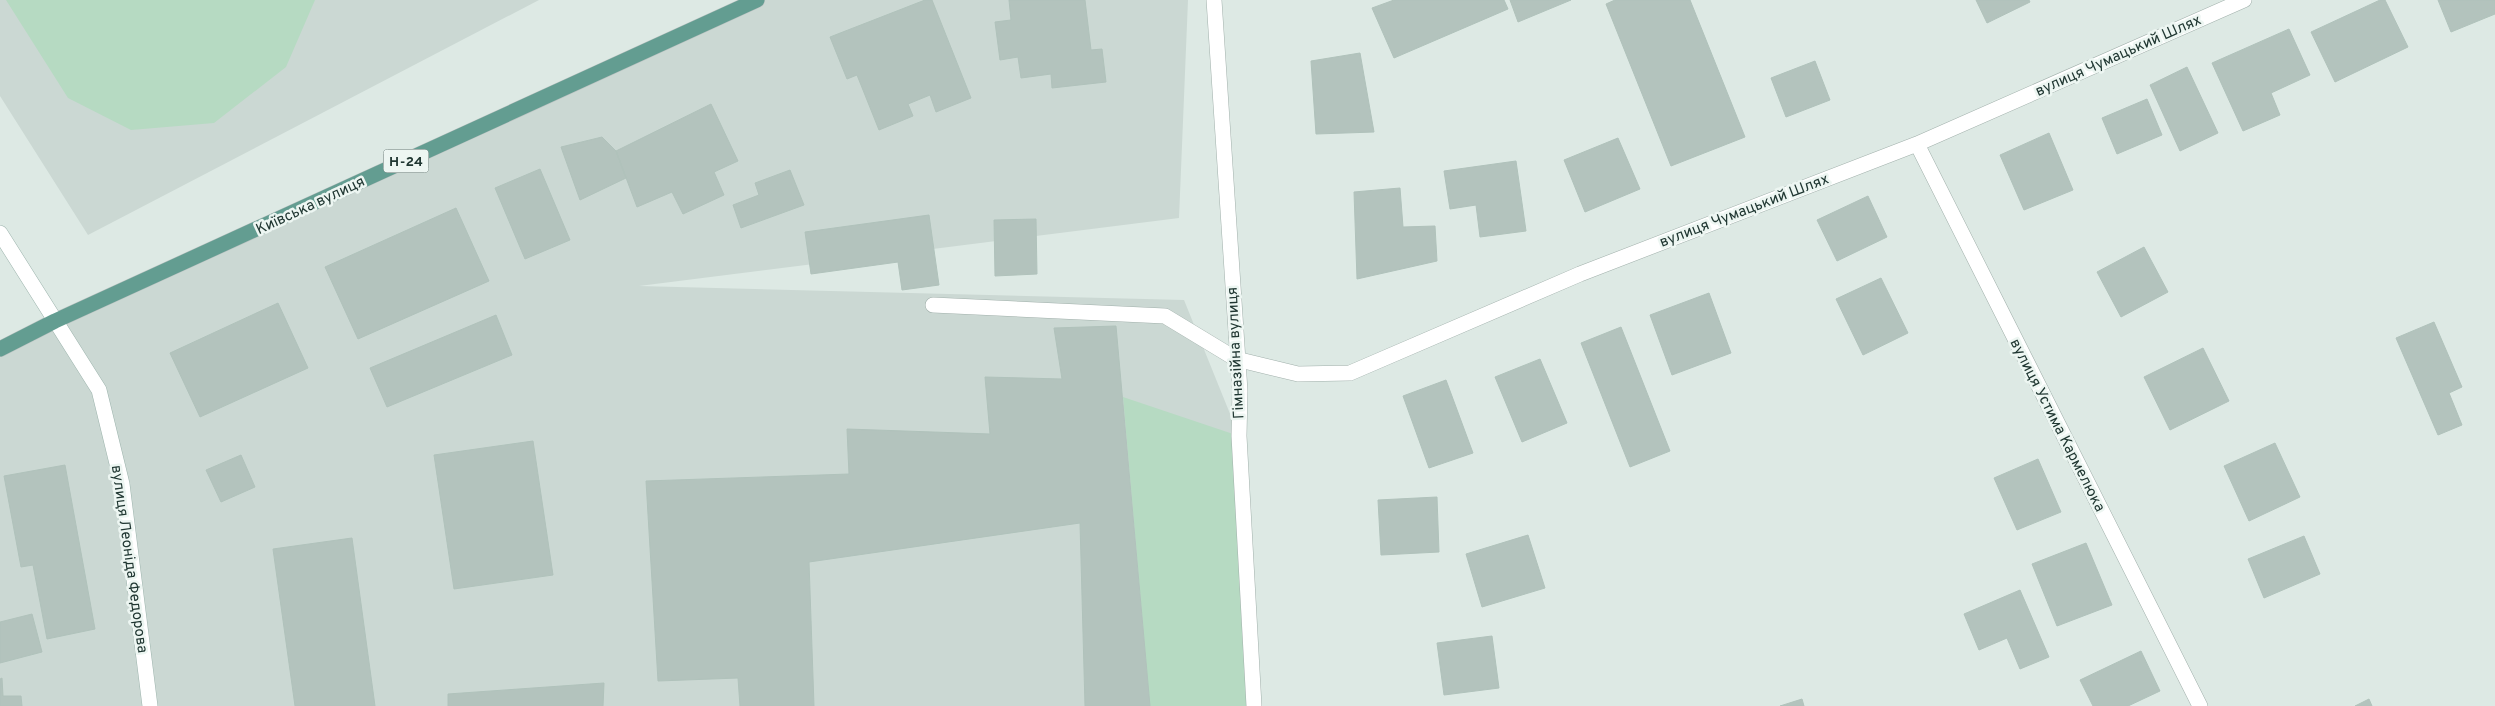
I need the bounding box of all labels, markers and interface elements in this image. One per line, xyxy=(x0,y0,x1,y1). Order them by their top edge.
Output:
street label: вулиця Чумацький Шлях xyxy=(2033,11,2205,102)
road number: Н-24 xyxy=(384,150,428,172)
street label: вулиця Чумацький Шлях xyxy=(1657,170,1832,252)
street label: Київська вулиця xyxy=(253,173,368,240)
street label: Гімназійна вулиця xyxy=(1224,286,1249,419)
street label: вулиця Устима Кармелюка xyxy=(2005,336,2109,515)
street label: вулиця Леоніда Федорова xyxy=(106,464,151,654)

